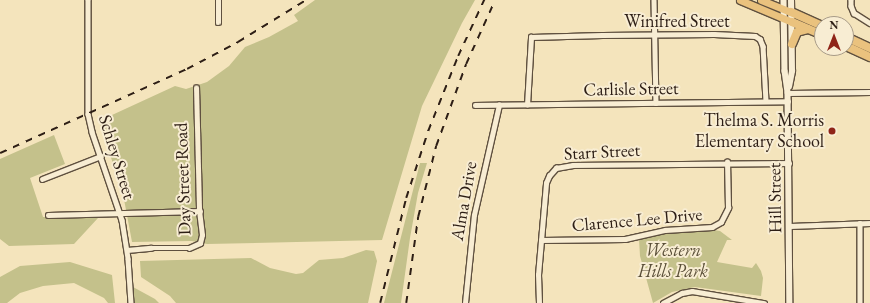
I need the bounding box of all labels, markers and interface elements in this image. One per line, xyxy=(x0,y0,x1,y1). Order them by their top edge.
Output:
street label: Winifred Street xyxy=(624,10,730,32)
north arrow xyxy=(814,16,854,56)
text: N xyxy=(830,18,838,32)
street label: Carlisle Street xyxy=(583,77,679,101)
place label: Thelma S. Morris Elementary School xyxy=(695,110,824,152)
street label: Schley Street xyxy=(94,112,140,202)
street label: Day Street Road xyxy=(170,122,196,236)
marker: Thelma S. Morris Elementary School xyxy=(827,126,837,136)
street label: Starr Street xyxy=(563,139,641,165)
street label: Alma Drive xyxy=(446,160,482,242)
street label: Hill Street xyxy=(764,162,786,234)
street label: Clarence Lee Drive xyxy=(571,204,703,236)
park label: Western Hills Park xyxy=(638,240,708,282)

